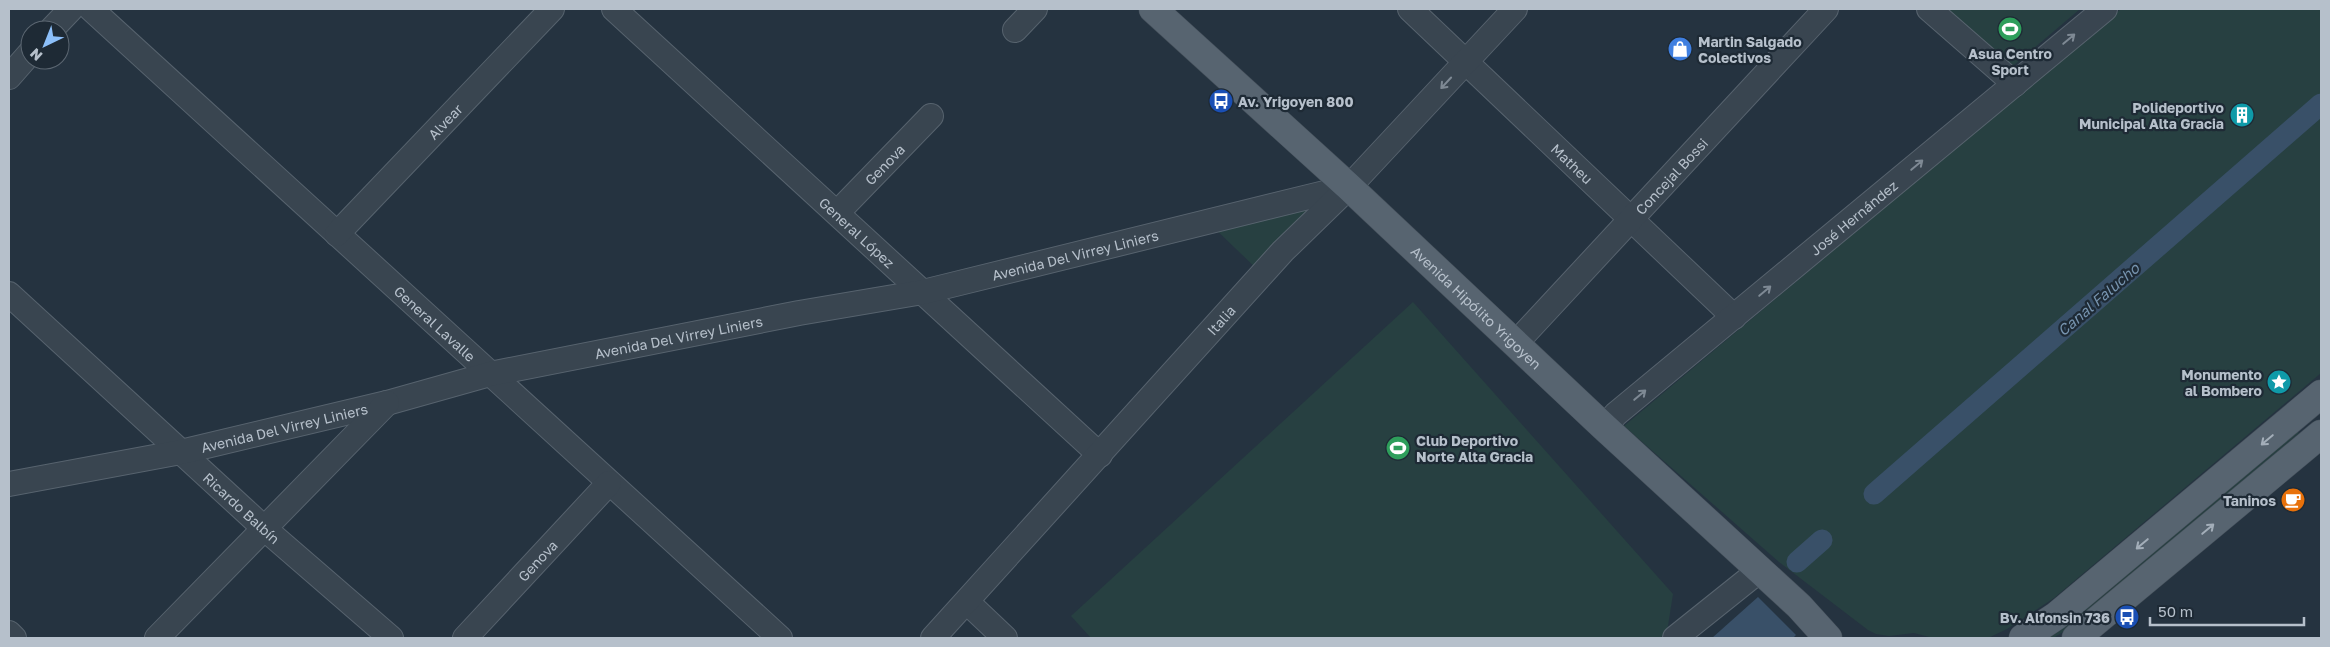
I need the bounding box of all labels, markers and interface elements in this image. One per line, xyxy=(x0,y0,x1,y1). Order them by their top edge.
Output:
sports icon: Asua Centro Sport xyxy=(1997,16,2023,42)
north arrow xyxy=(20,20,70,70)
place label: Martin Salgado Colectivos xyxy=(1698,33,1802,66)
one-way arrow xyxy=(2063,33,2076,44)
shop icon: Martin Salgado Colectivos xyxy=(1667,36,1693,62)
text: N xyxy=(26,45,45,65)
place label: Asua Centro Sport xyxy=(1968,45,2052,78)
one-way arrow xyxy=(1440,76,1452,89)
bus stop icon: Av. Yrigoyen 800 xyxy=(1208,88,1234,114)
place label: Av. Yrigoyen 800 xyxy=(1238,93,1353,110)
place label: Polideportivo Municipal Alta Gracia xyxy=(2079,99,2224,132)
street label: Alvear xyxy=(424,100,466,142)
building icon: Polideportivo Municipal Alta Gracia xyxy=(2229,102,2255,128)
street label: Concejal Bossi xyxy=(1631,134,1711,218)
street label: Genova xyxy=(861,140,908,188)
street label: Matheu xyxy=(1548,140,1597,187)
one-way arrow xyxy=(1911,160,1924,171)
street label: José Hernández xyxy=(1806,176,1901,259)
street label: General López xyxy=(816,193,898,271)
street label: Avenida Del Virrey Liniers xyxy=(990,226,1160,283)
street label: Avenida Hipólito Yrigoyen xyxy=(1408,242,1545,372)
water label: Canal Falucho xyxy=(2053,258,2143,339)
street label: General Lavalle xyxy=(391,282,479,365)
one-way arrow xyxy=(1759,286,1772,297)
street label: Italia xyxy=(1203,301,1239,338)
street label: Avenida Del Virrey Liniers xyxy=(593,312,764,362)
place label: Monumento al Bombero xyxy=(2181,366,2262,399)
place icon: Monumento al Bombero xyxy=(2266,369,2292,395)
one-way arrow xyxy=(1633,389,1646,400)
street label: Avenida Del Virrey Liniers xyxy=(199,399,369,456)
place label: Club Deportivo Norte Alta Gracia xyxy=(1416,432,1533,465)
one-way arrow xyxy=(2260,434,2273,446)
sports icon: Club Deportivo Norte Alta Gracia xyxy=(1385,435,1411,461)
street label: Ricardo Balbín xyxy=(200,468,284,547)
cafe icon: Taninos xyxy=(2280,487,2306,513)
place label: Taninos xyxy=(2223,492,2276,509)
one-way arrow xyxy=(2201,523,2214,534)
street label: Genova xyxy=(514,536,560,584)
one-way arrow xyxy=(2136,539,2149,550)
scale bar xyxy=(2150,594,2304,626)
text: 50 m xyxy=(2158,602,2193,620)
bus stop icon: Bv. Alfonsin 736 xyxy=(2114,604,2140,630)
place label: Bv. Alfonsin 736 xyxy=(2000,609,2110,626)

